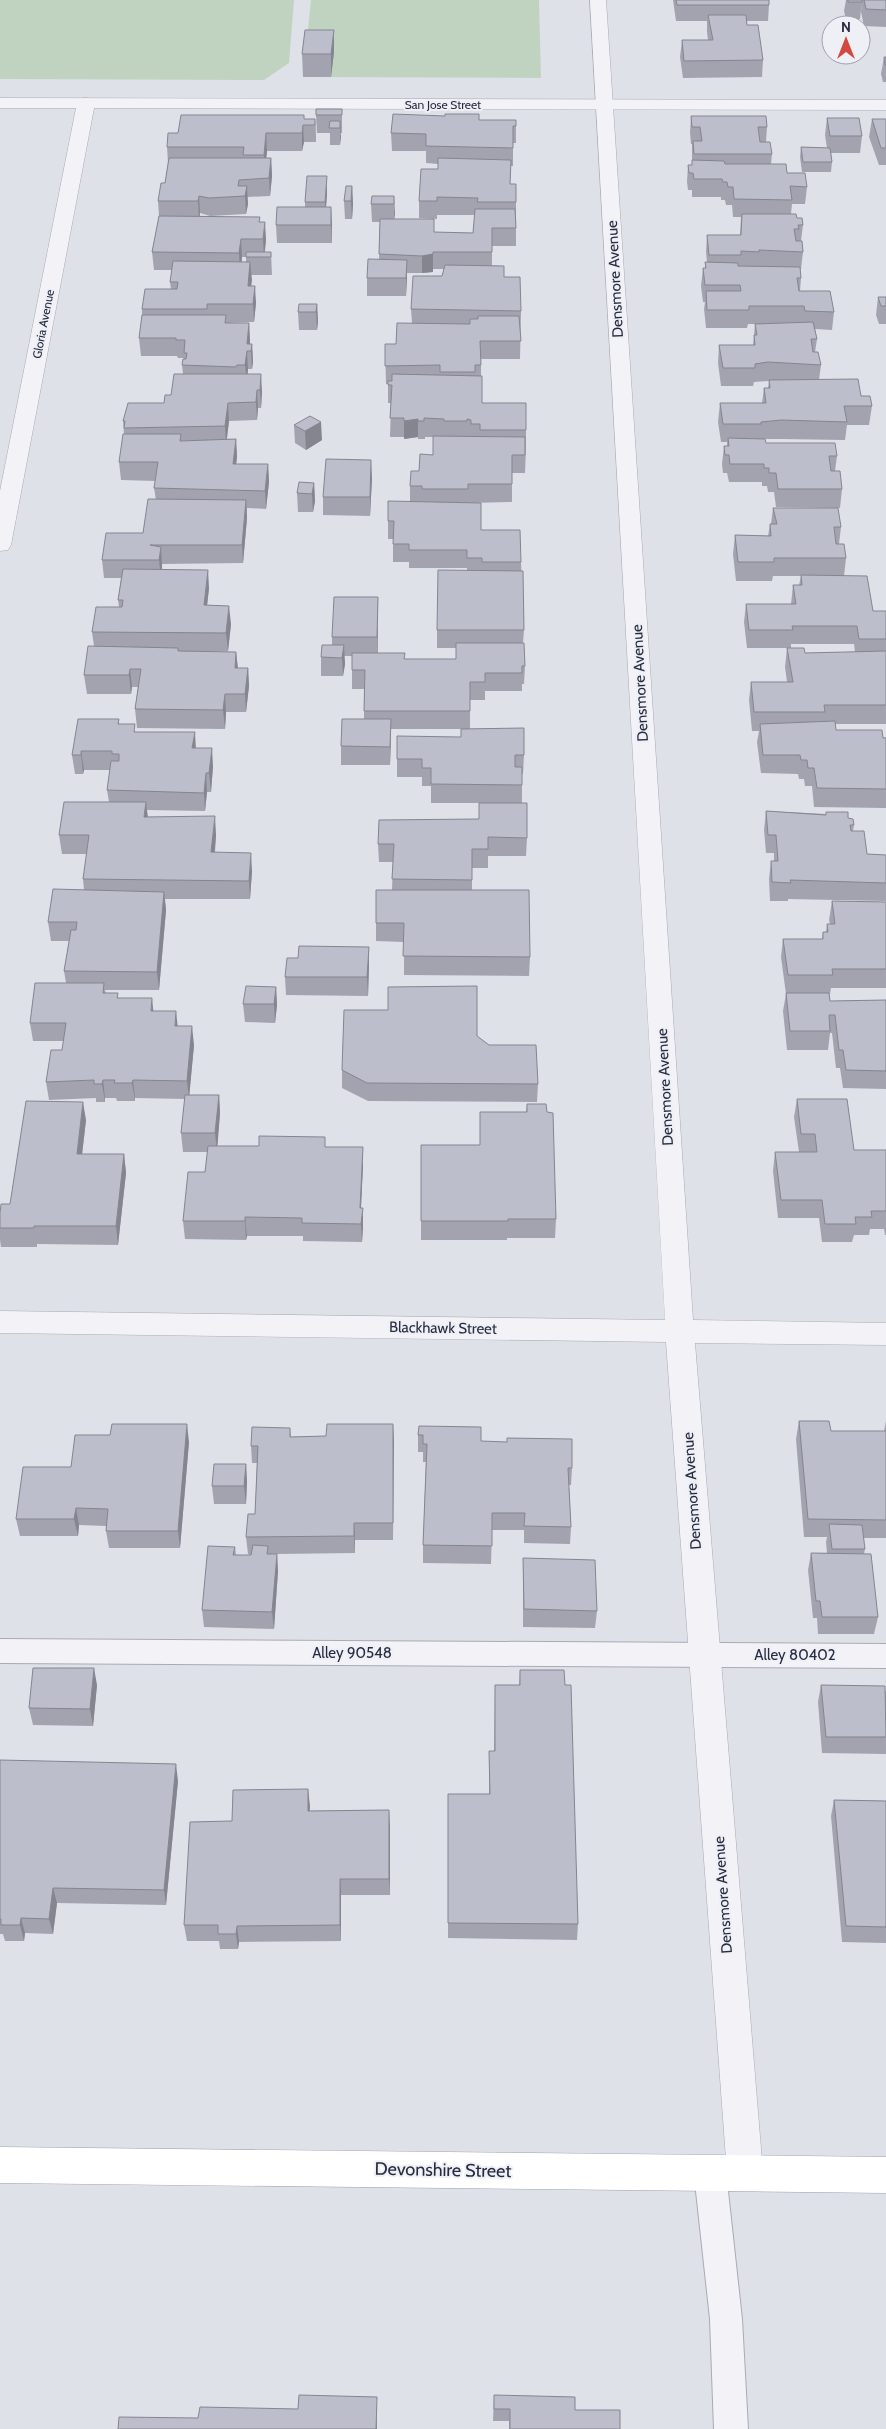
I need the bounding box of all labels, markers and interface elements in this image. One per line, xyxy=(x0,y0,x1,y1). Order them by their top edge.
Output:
north arrow xyxy=(821,15,871,65)
text: N xyxy=(841,18,851,36)
street label: San Jose Street xyxy=(405,97,481,112)
street label: Densmore Avenue xyxy=(603,219,627,338)
street label: Gloria Avenue xyxy=(29,288,57,360)
street label: Densmore Avenue xyxy=(628,623,652,742)
street label: Densmore Avenue xyxy=(653,1027,677,1146)
street label: Blackhawk Street xyxy=(389,1318,497,1338)
street label: Densmore Avenue xyxy=(679,1431,705,1550)
street label: Alley 90548 xyxy=(312,1644,392,1662)
street label: Alley 80402 xyxy=(754,1646,836,1664)
street label: Densmore Avenue xyxy=(710,1835,736,1954)
street label: Devonshire Street xyxy=(374,2158,512,2182)

